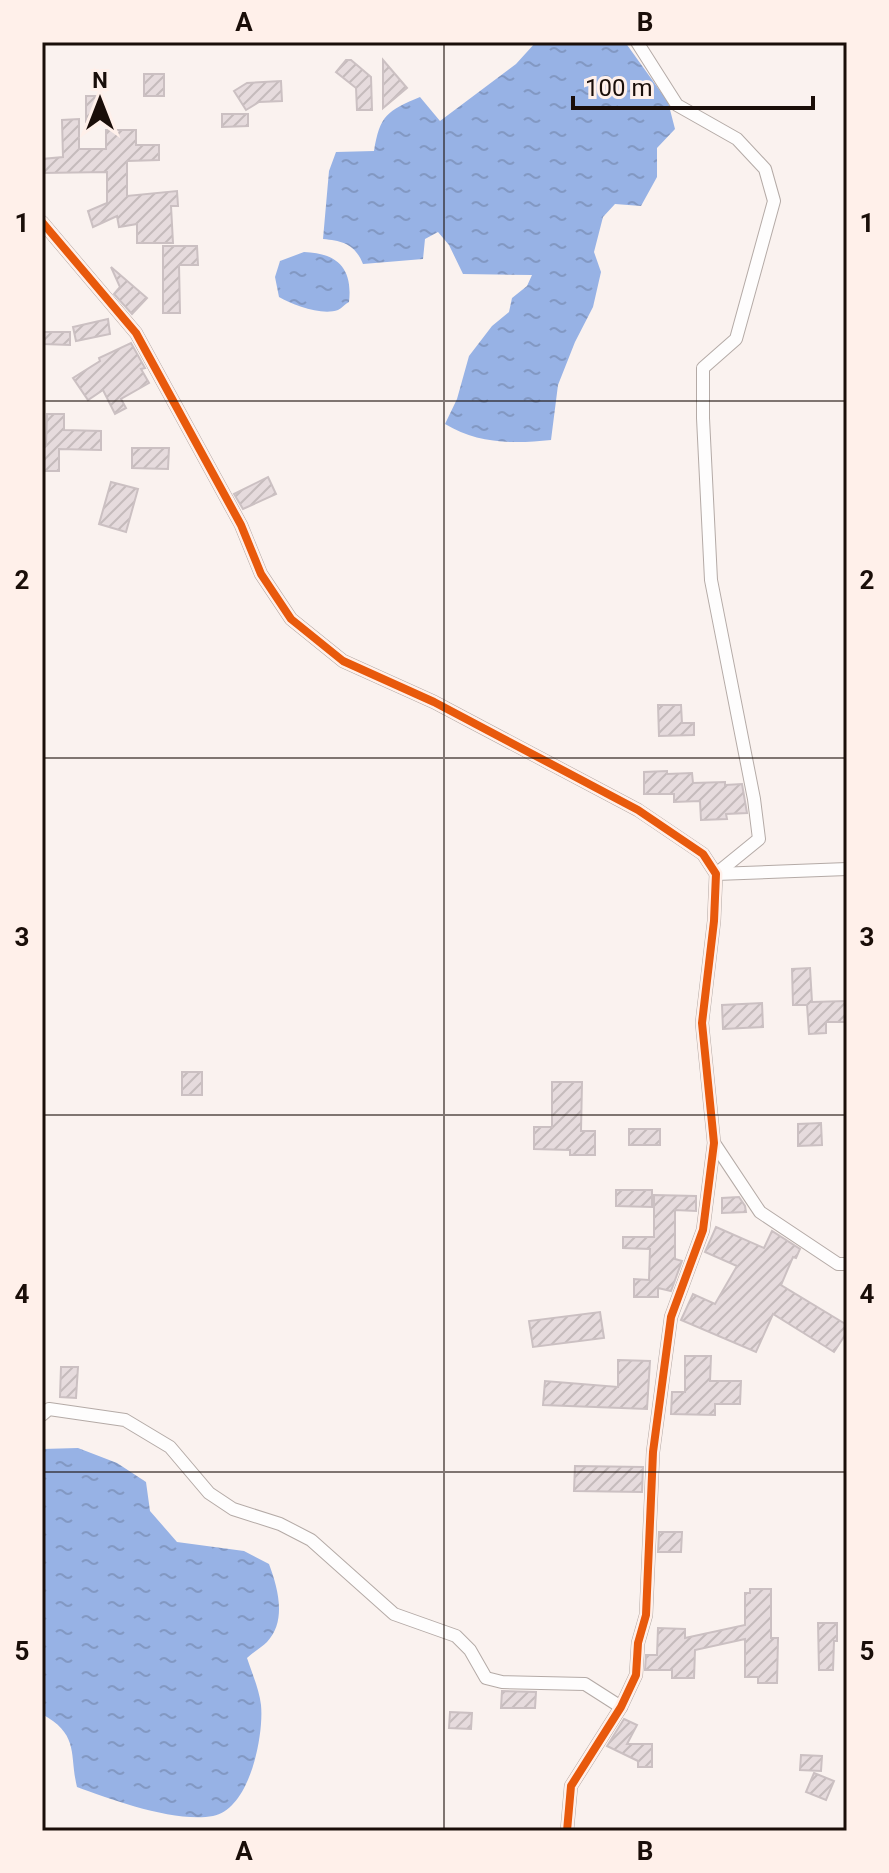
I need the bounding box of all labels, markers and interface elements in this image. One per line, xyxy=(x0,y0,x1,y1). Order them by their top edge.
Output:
text: A xyxy=(235,7,253,37)
text: B xyxy=(637,7,653,37)
north arrow xyxy=(60,60,140,140)
scale bar xyxy=(573,60,813,110)
text: N xyxy=(92,68,108,93)
text: 100 m xyxy=(585,74,652,102)
text: 1 xyxy=(15,208,29,238)
text: 1 xyxy=(860,208,874,238)
text: 2 xyxy=(15,565,29,595)
text: 2 xyxy=(860,565,874,595)
text: 3 xyxy=(15,922,29,952)
text: 3 xyxy=(860,922,874,952)
text: 4 xyxy=(15,1279,30,1309)
text: 4 xyxy=(860,1279,875,1309)
text: 5 xyxy=(15,1636,29,1666)
text: 5 xyxy=(860,1636,874,1666)
text: A xyxy=(235,1836,253,1866)
text: B xyxy=(637,1836,653,1866)

